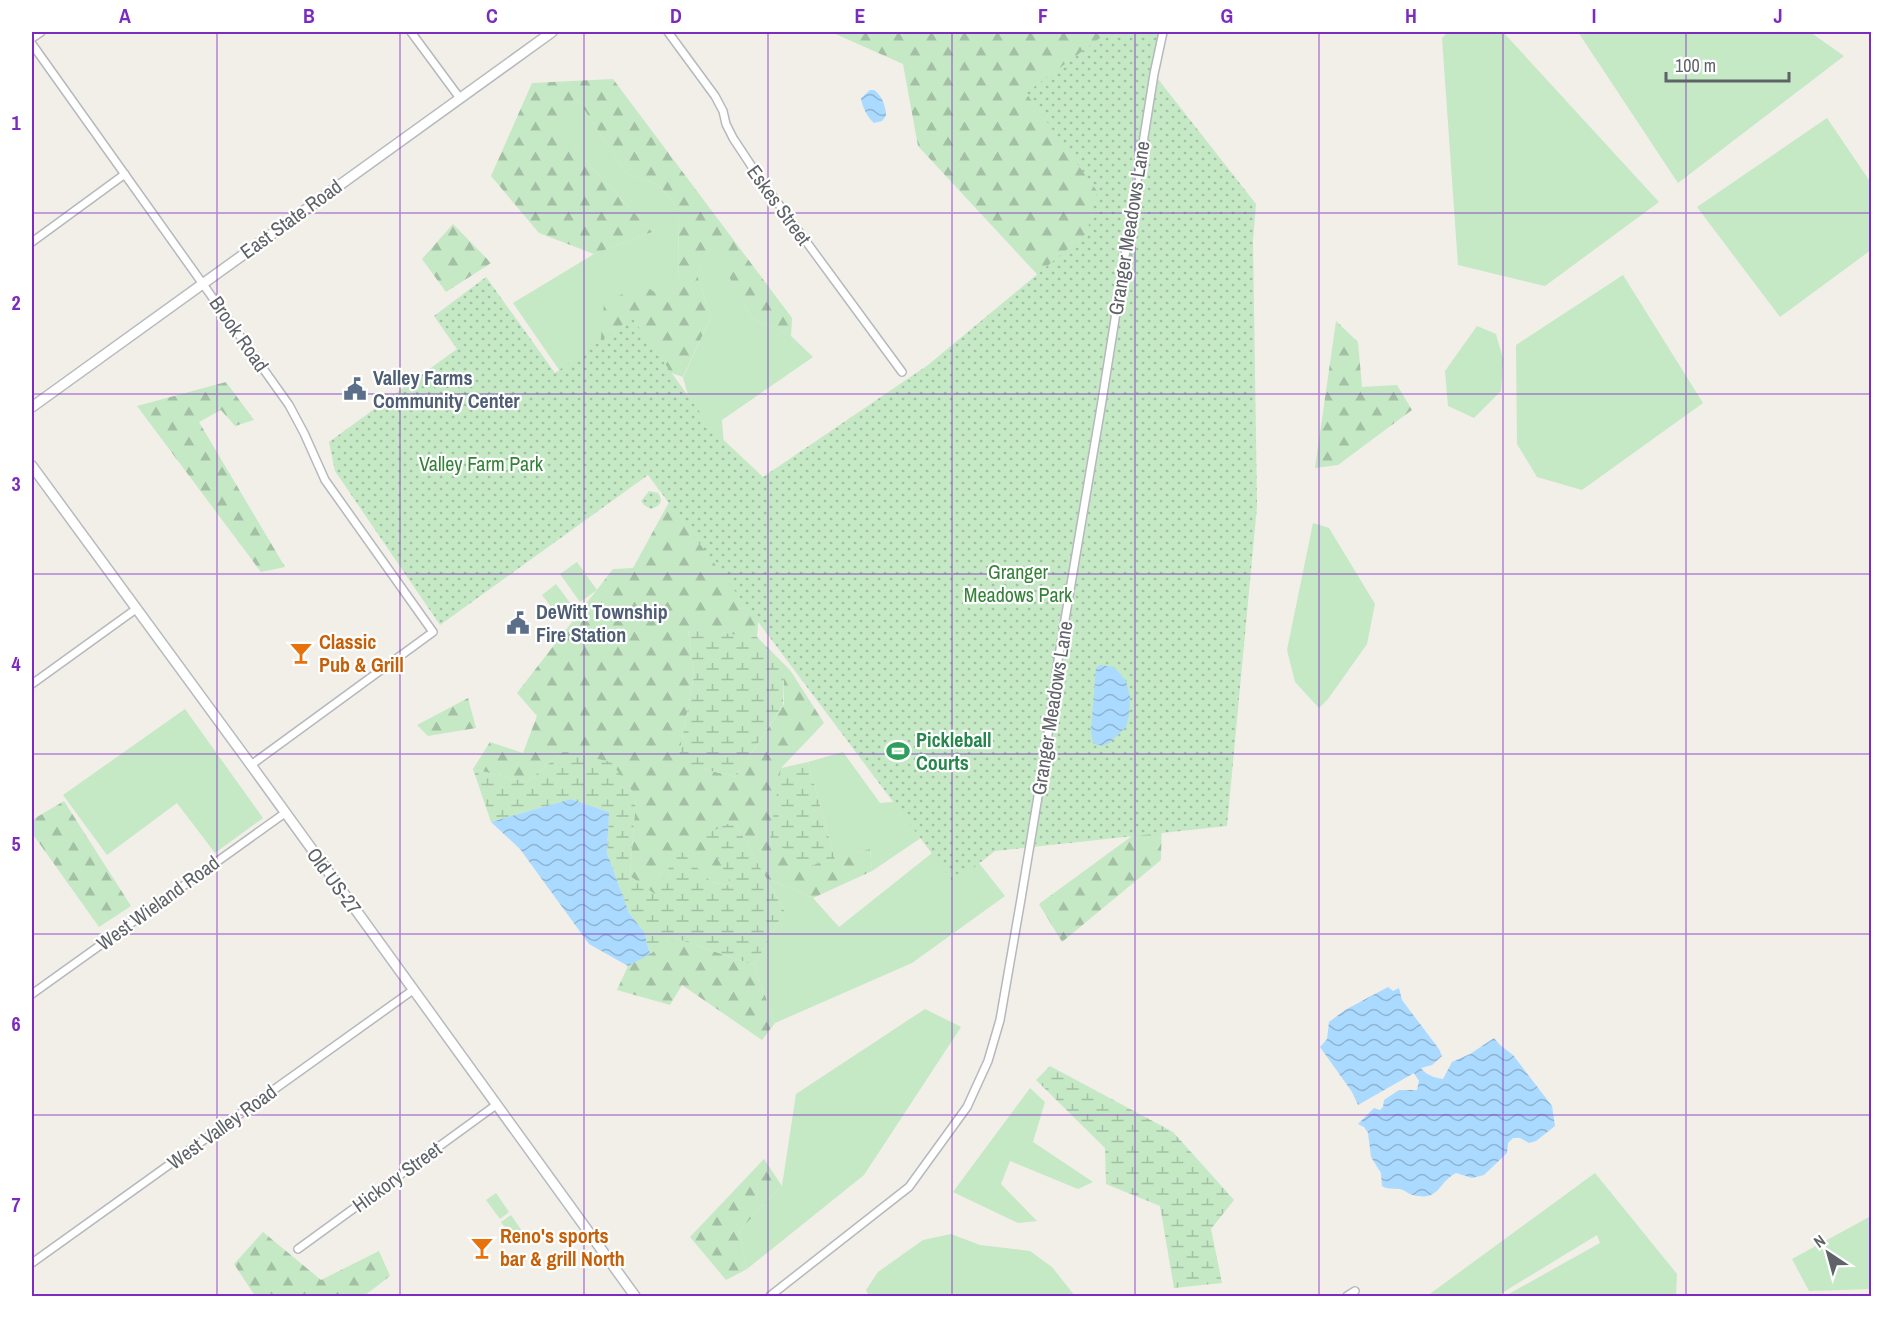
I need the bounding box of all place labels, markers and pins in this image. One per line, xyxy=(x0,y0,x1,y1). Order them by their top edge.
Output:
place label: Valley Farms Community Center xyxy=(373,364,520,414)
public building icon: Valley Farms Community Center xyxy=(342,376,368,402)
place label: DeWitt Township Fire Station xyxy=(536,598,668,648)
public building icon: DeWitt Township Fire Station xyxy=(505,610,531,636)
place label: Classic Pub & Grill xyxy=(319,628,404,678)
bar icon: Classic Pub & Grill xyxy=(288,640,314,666)
place label: Pickleball Courts xyxy=(916,726,992,776)
sports icon: Pickleball Courts xyxy=(885,738,911,764)
place label: Reno's sports bar & grill North xyxy=(500,1222,625,1272)
bar icon: Reno's sports bar & grill North xyxy=(469,1235,495,1261)

